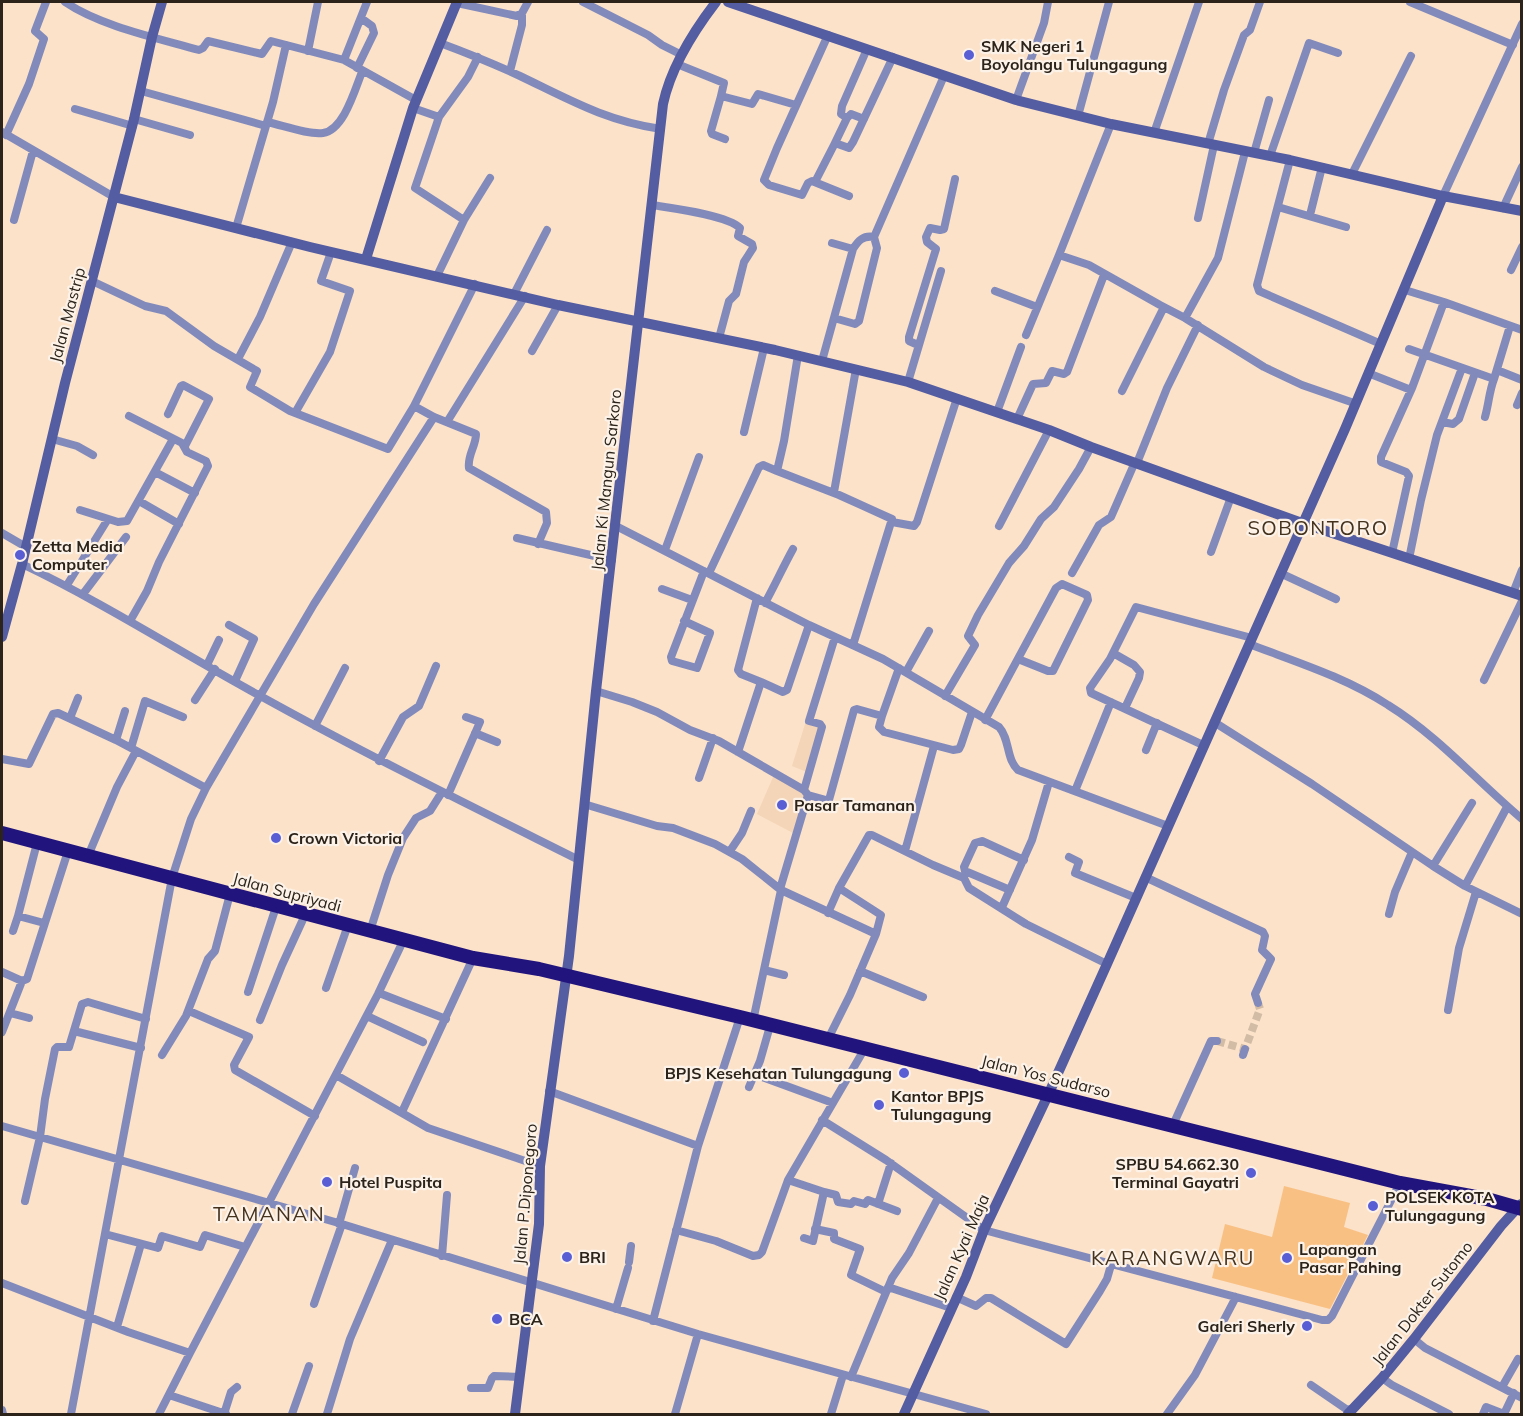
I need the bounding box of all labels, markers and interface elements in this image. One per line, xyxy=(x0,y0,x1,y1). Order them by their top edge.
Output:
place label: SMK Negeri 1 Boyolangu Tulungagung xyxy=(981,36,1168,74)
marker: SMK Negeri 1 Boyolangu Tulungagung xyxy=(962,48,976,62)
street label: Jalan Mastrip xyxy=(45,265,89,365)
street label: Jalan Ki Mangun Sarkoro xyxy=(587,388,625,572)
district label: SOBONTORO xyxy=(1247,515,1389,540)
place label: Zetta Media Computer xyxy=(32,536,123,574)
marker: Zetta Media Computer xyxy=(13,548,27,562)
place label: Pasar Tamanan xyxy=(794,795,915,815)
marker: Pasar Tamanan xyxy=(775,798,789,812)
place label: Crown Victoria xyxy=(288,828,402,848)
marker: Crown Victoria xyxy=(269,831,283,845)
street label: Jalan Supriyadi xyxy=(231,868,343,916)
street label: Jalan Yos Sudarso xyxy=(979,1050,1113,1102)
place label: BPJS Kesehatan Tulungagung xyxy=(665,1063,892,1083)
marker: BPJS Kesehatan Tulungagung xyxy=(897,1066,911,1080)
place label: Kantor BPJS Tulungagung xyxy=(891,1086,992,1124)
marker: Kantor BPJS Tulungagung xyxy=(872,1098,886,1112)
street label: Jalan P.Diponegoro xyxy=(509,1123,541,1265)
place label: SPBU 54.662.30 Terminal Gayatri xyxy=(1112,1154,1239,1192)
marker: SPBU 54.662.30 Terminal Gayatri xyxy=(1244,1166,1258,1180)
place label: Hotel Puspita xyxy=(339,1172,442,1192)
marker: Hotel Puspita xyxy=(320,1175,334,1189)
place label: POLSEK KOTA Tulungagung xyxy=(1385,1187,1495,1225)
street label: Jalan Kyai Maja xyxy=(929,1191,993,1303)
marker: POLSEK KOTA Tulungagung xyxy=(1366,1199,1380,1213)
district label: TAMANAN xyxy=(213,1201,325,1226)
street label: Jalan Dokter Sutomo xyxy=(1367,1237,1477,1369)
place label: Lapangan Pasar Pahing xyxy=(1299,1239,1401,1277)
district label: KARANGWARU xyxy=(1091,1245,1255,1270)
place label: BRI xyxy=(579,1247,606,1267)
marker: BRI xyxy=(560,1250,574,1264)
marker: Lapangan Pasar Pahing xyxy=(1280,1251,1294,1265)
place label: BCA xyxy=(509,1309,543,1329)
marker: BCA xyxy=(490,1312,504,1326)
place label: Galeri Sherly xyxy=(1198,1316,1295,1336)
marker: Galeri Sherly xyxy=(1300,1319,1314,1333)

